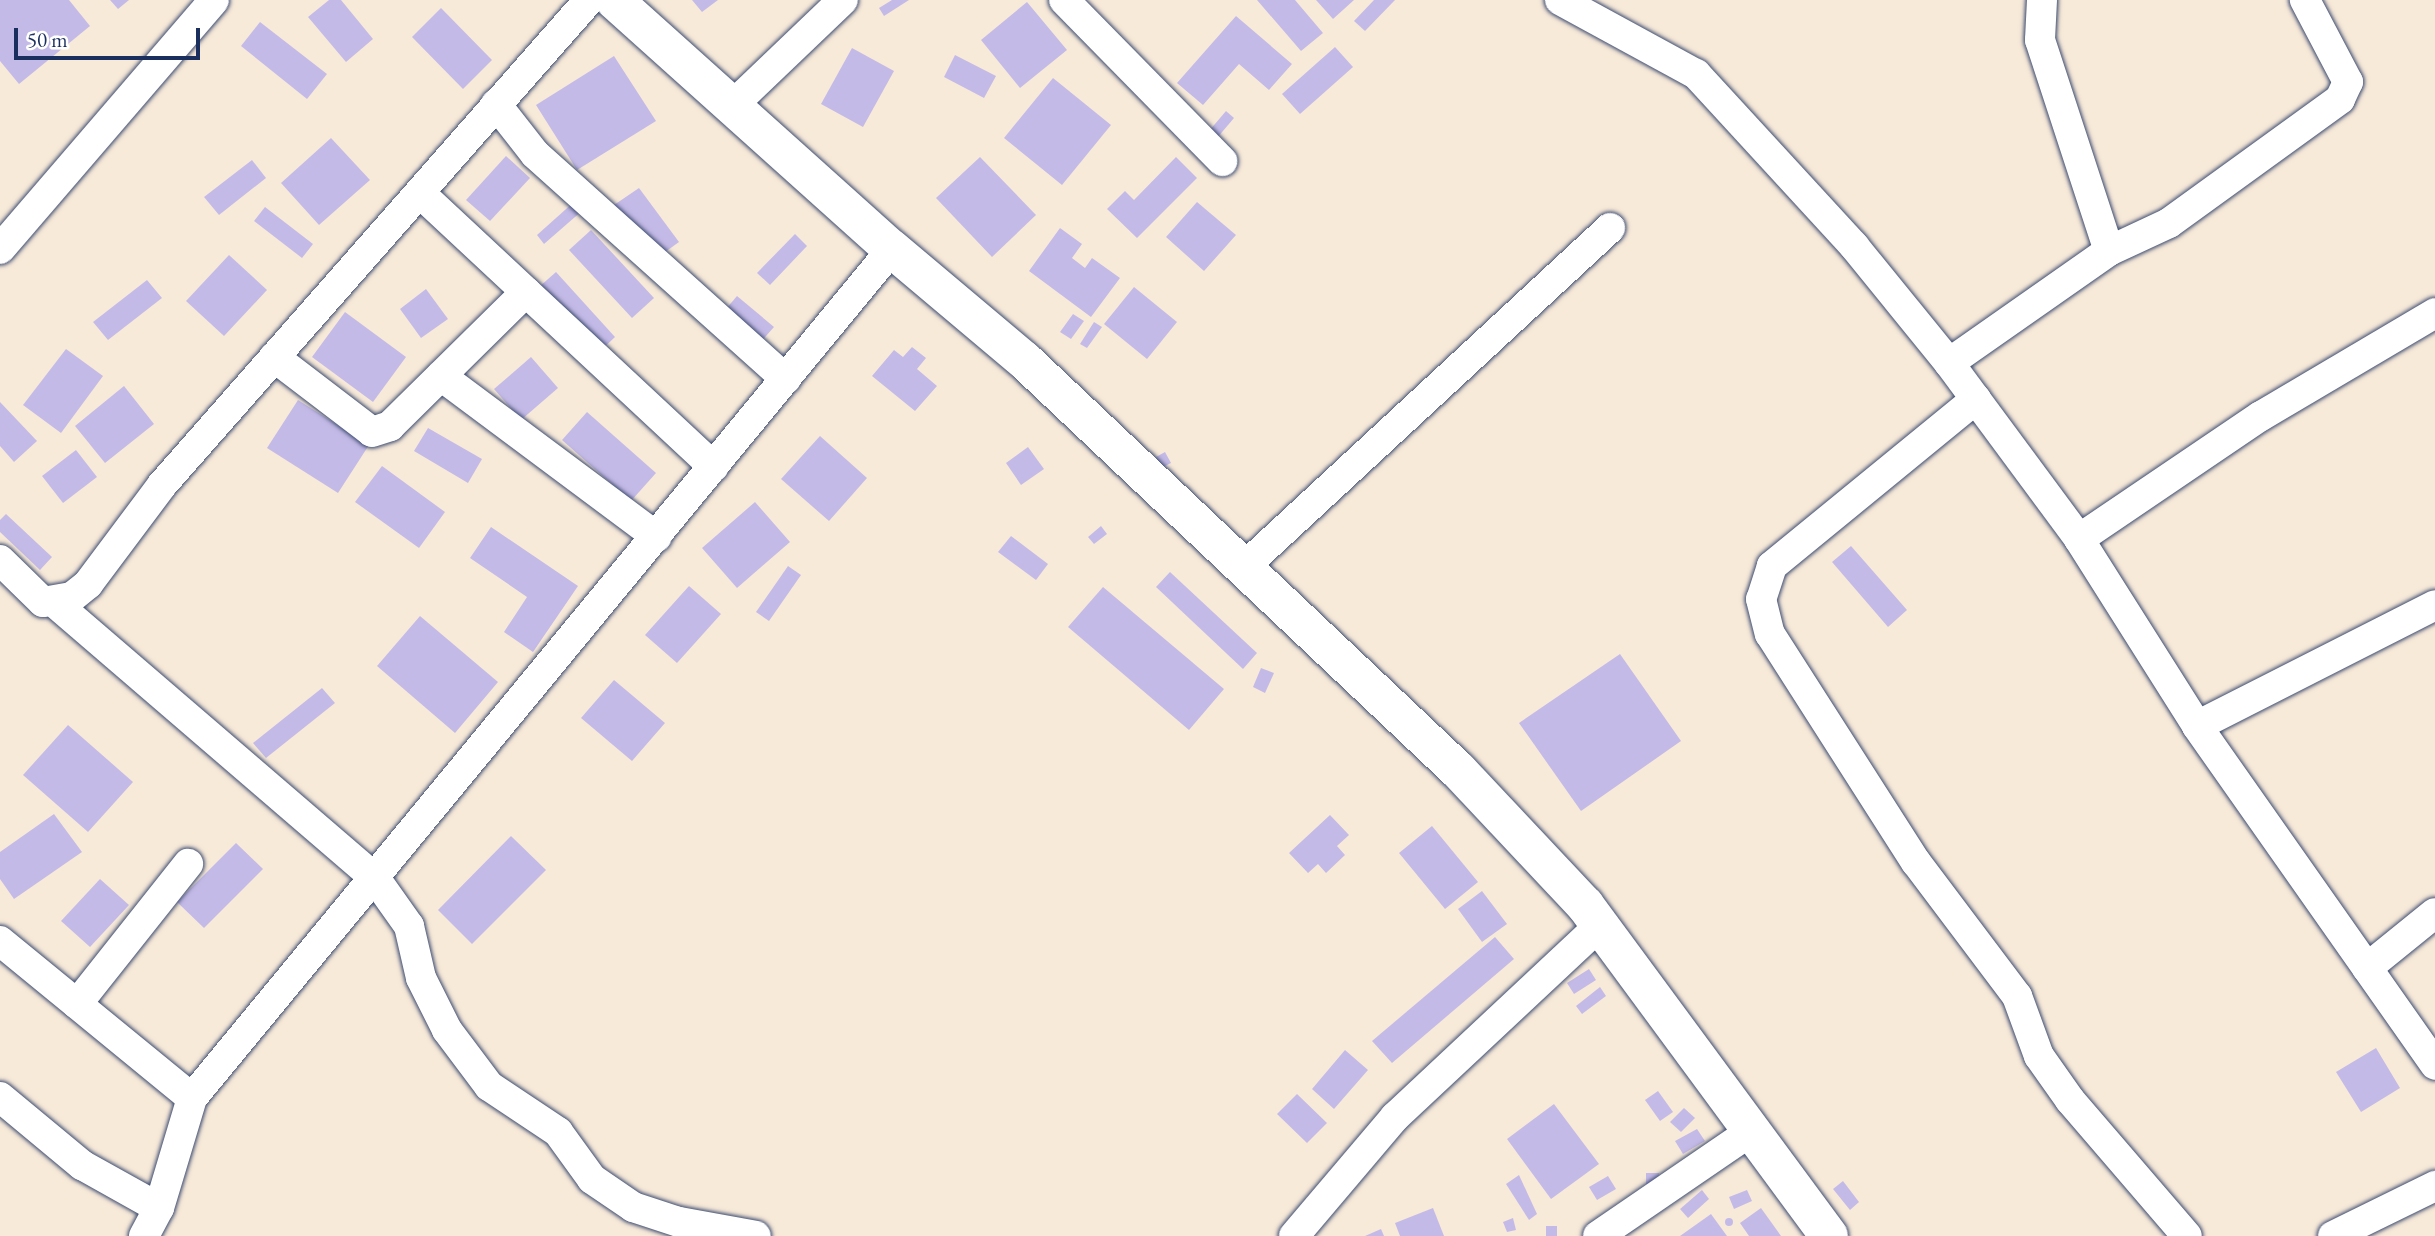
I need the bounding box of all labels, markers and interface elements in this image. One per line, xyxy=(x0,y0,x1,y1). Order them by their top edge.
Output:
scale bar xyxy=(18,14,203,58)
text: 50 m xyxy=(27,26,68,53)

